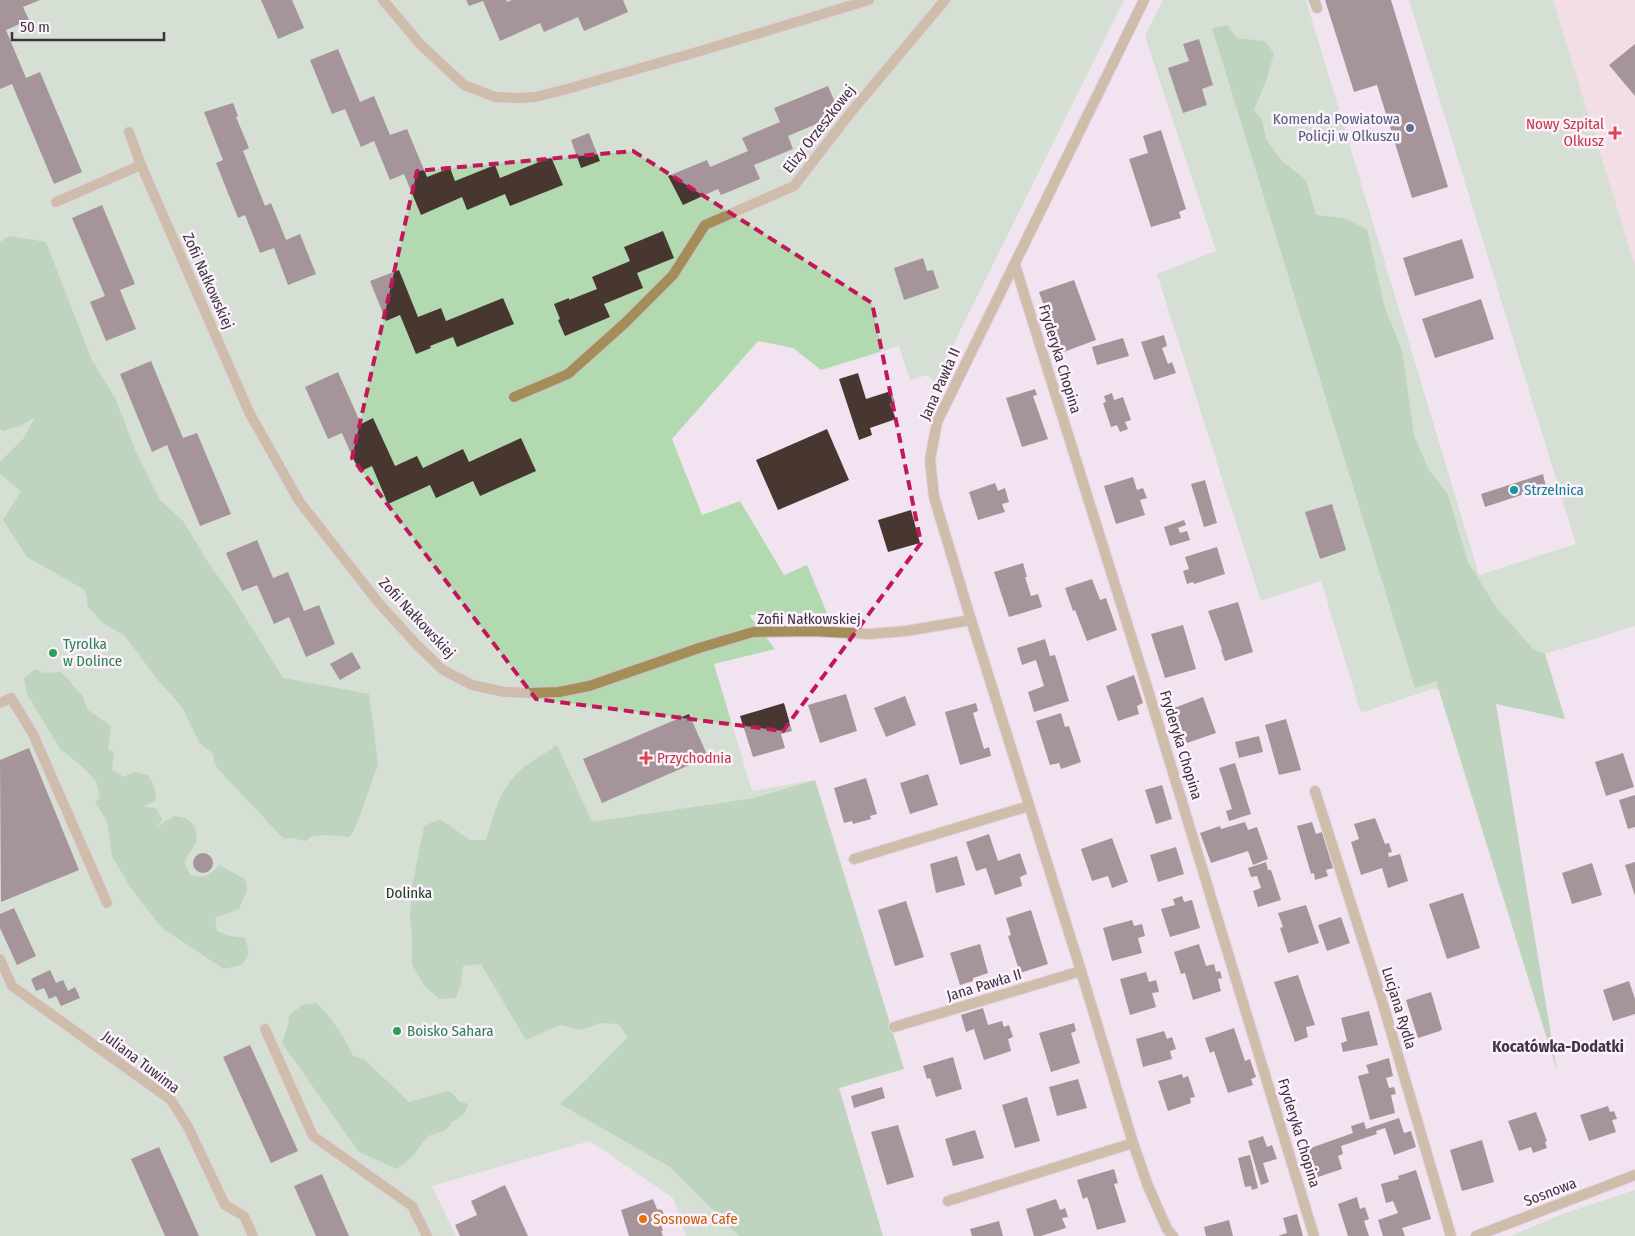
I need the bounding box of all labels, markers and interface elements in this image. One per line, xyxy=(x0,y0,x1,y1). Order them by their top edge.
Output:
scale bar xyxy=(12,10,165,42)
text: 50 m xyxy=(20,18,50,36)
street label: Elizy Orzeszkowej xyxy=(779,81,859,177)
place label: Komenda Powiatowa Policji w Olkuszu xyxy=(1273,110,1400,145)
place label: Nowy Szpital Olkusz xyxy=(1526,115,1604,150)
marker: Komenda Powiatowa Policji w Olkuszu xyxy=(1404,122,1416,134)
marker: Nowy Szpital Olkusz xyxy=(1608,126,1622,140)
street label: Zofii Nałkowskiej xyxy=(179,230,237,332)
street label: Fryderyka Chopina xyxy=(1035,302,1085,416)
street label: Jana Pawła II xyxy=(916,345,964,423)
place label: Strzelnica xyxy=(1524,481,1584,499)
marker: Strzelnica xyxy=(1508,484,1520,496)
street label: Zofii Nałkowskiej xyxy=(375,574,459,662)
street label: Zofii Nałkowskiej xyxy=(757,610,861,628)
place label: Tyrolka w Dolince xyxy=(63,635,122,670)
marker: Tyrolka w Dolince xyxy=(47,647,59,659)
street label: Fryderyka Chopina xyxy=(1156,688,1206,802)
place label: Przychodnia xyxy=(657,749,731,767)
marker: Przychodnia xyxy=(639,751,653,765)
park label: Dolinka xyxy=(386,884,432,902)
street label: Jana Pawła II xyxy=(944,965,1024,1005)
street label: Lucjana Rydla xyxy=(1378,965,1420,1051)
place label: Boisko Sahara xyxy=(407,1022,494,1040)
marker: Boisko Sahara xyxy=(391,1025,403,1037)
street label: Juliana Tuwima xyxy=(99,1027,183,1097)
district label: Kocatówka-Dodatki xyxy=(1492,1037,1624,1056)
street label: Fryderyka Chopina xyxy=(1274,1076,1324,1190)
street label: Sosnowa xyxy=(1521,1174,1579,1210)
place label: Sosnowa Cafe xyxy=(653,1210,738,1228)
marker: Sosnowa Cafe xyxy=(637,1213,649,1225)

